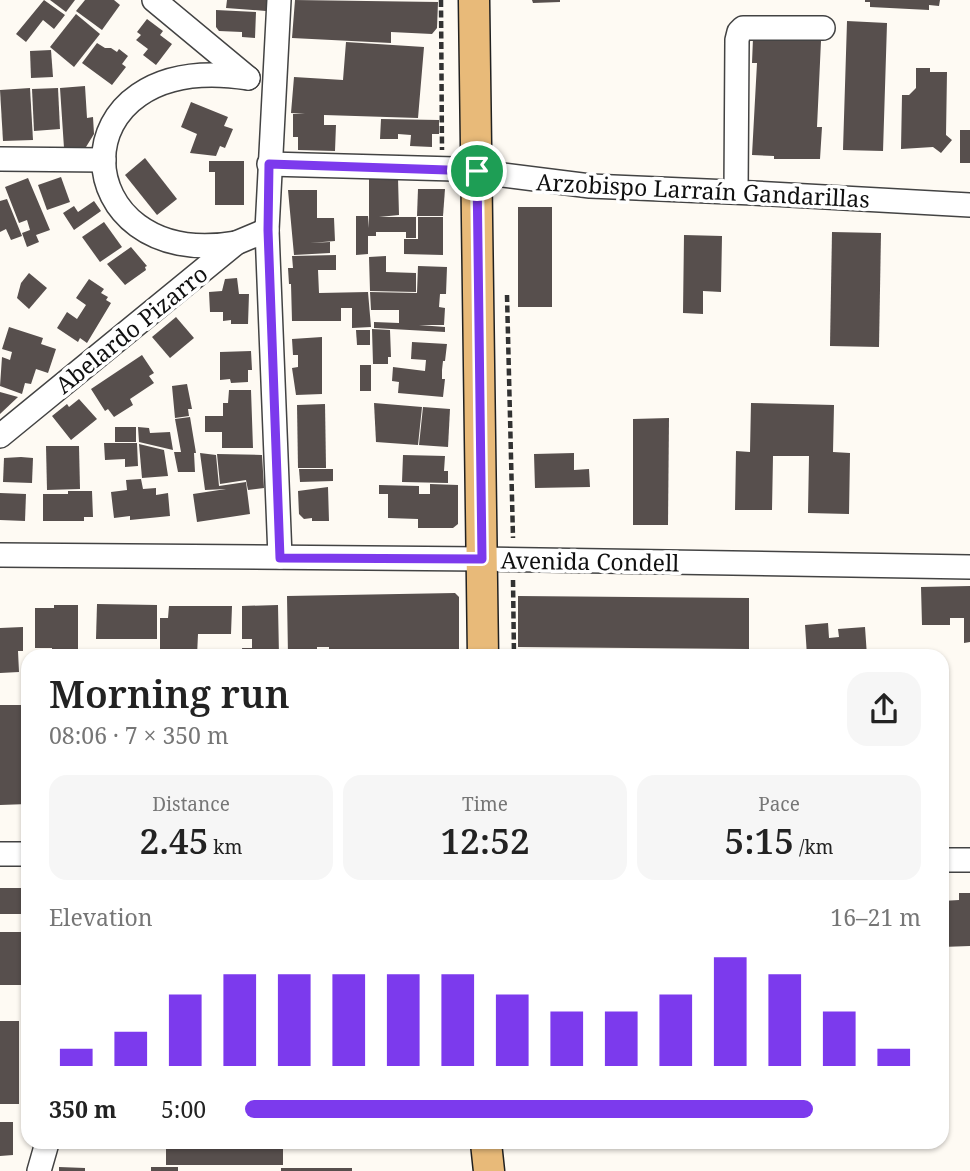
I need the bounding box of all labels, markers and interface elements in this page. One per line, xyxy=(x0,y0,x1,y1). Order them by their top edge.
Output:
pin xyxy=(447,141,507,201)
icon: arrive xyxy=(458,152,496,190)
street label: Arzobispo Larraín Gandarillas xyxy=(535,165,871,215)
street label: Abelardo Pizarro xyxy=(48,257,214,401)
street label: Avenida Condell xyxy=(500,543,680,579)
text: Morning run xyxy=(49,667,290,719)
button: share xyxy=(847,672,921,746)
text: 08:06 · 7 × 350 m xyxy=(49,719,229,751)
text: Distance xyxy=(152,791,230,817)
text: Time xyxy=(462,791,508,817)
text: Pace xyxy=(758,791,800,817)
text: 2.45 xyxy=(140,817,208,864)
text: 12:52 xyxy=(440,817,530,864)
text: 5:15 xyxy=(725,817,794,864)
text: km xyxy=(208,834,242,860)
text: /km xyxy=(794,834,834,860)
text: Elevation xyxy=(49,901,153,933)
text: 16–21 m xyxy=(830,901,921,933)
text: 350 m xyxy=(49,1093,117,1125)
text: 5:00 xyxy=(161,1093,206,1125)

